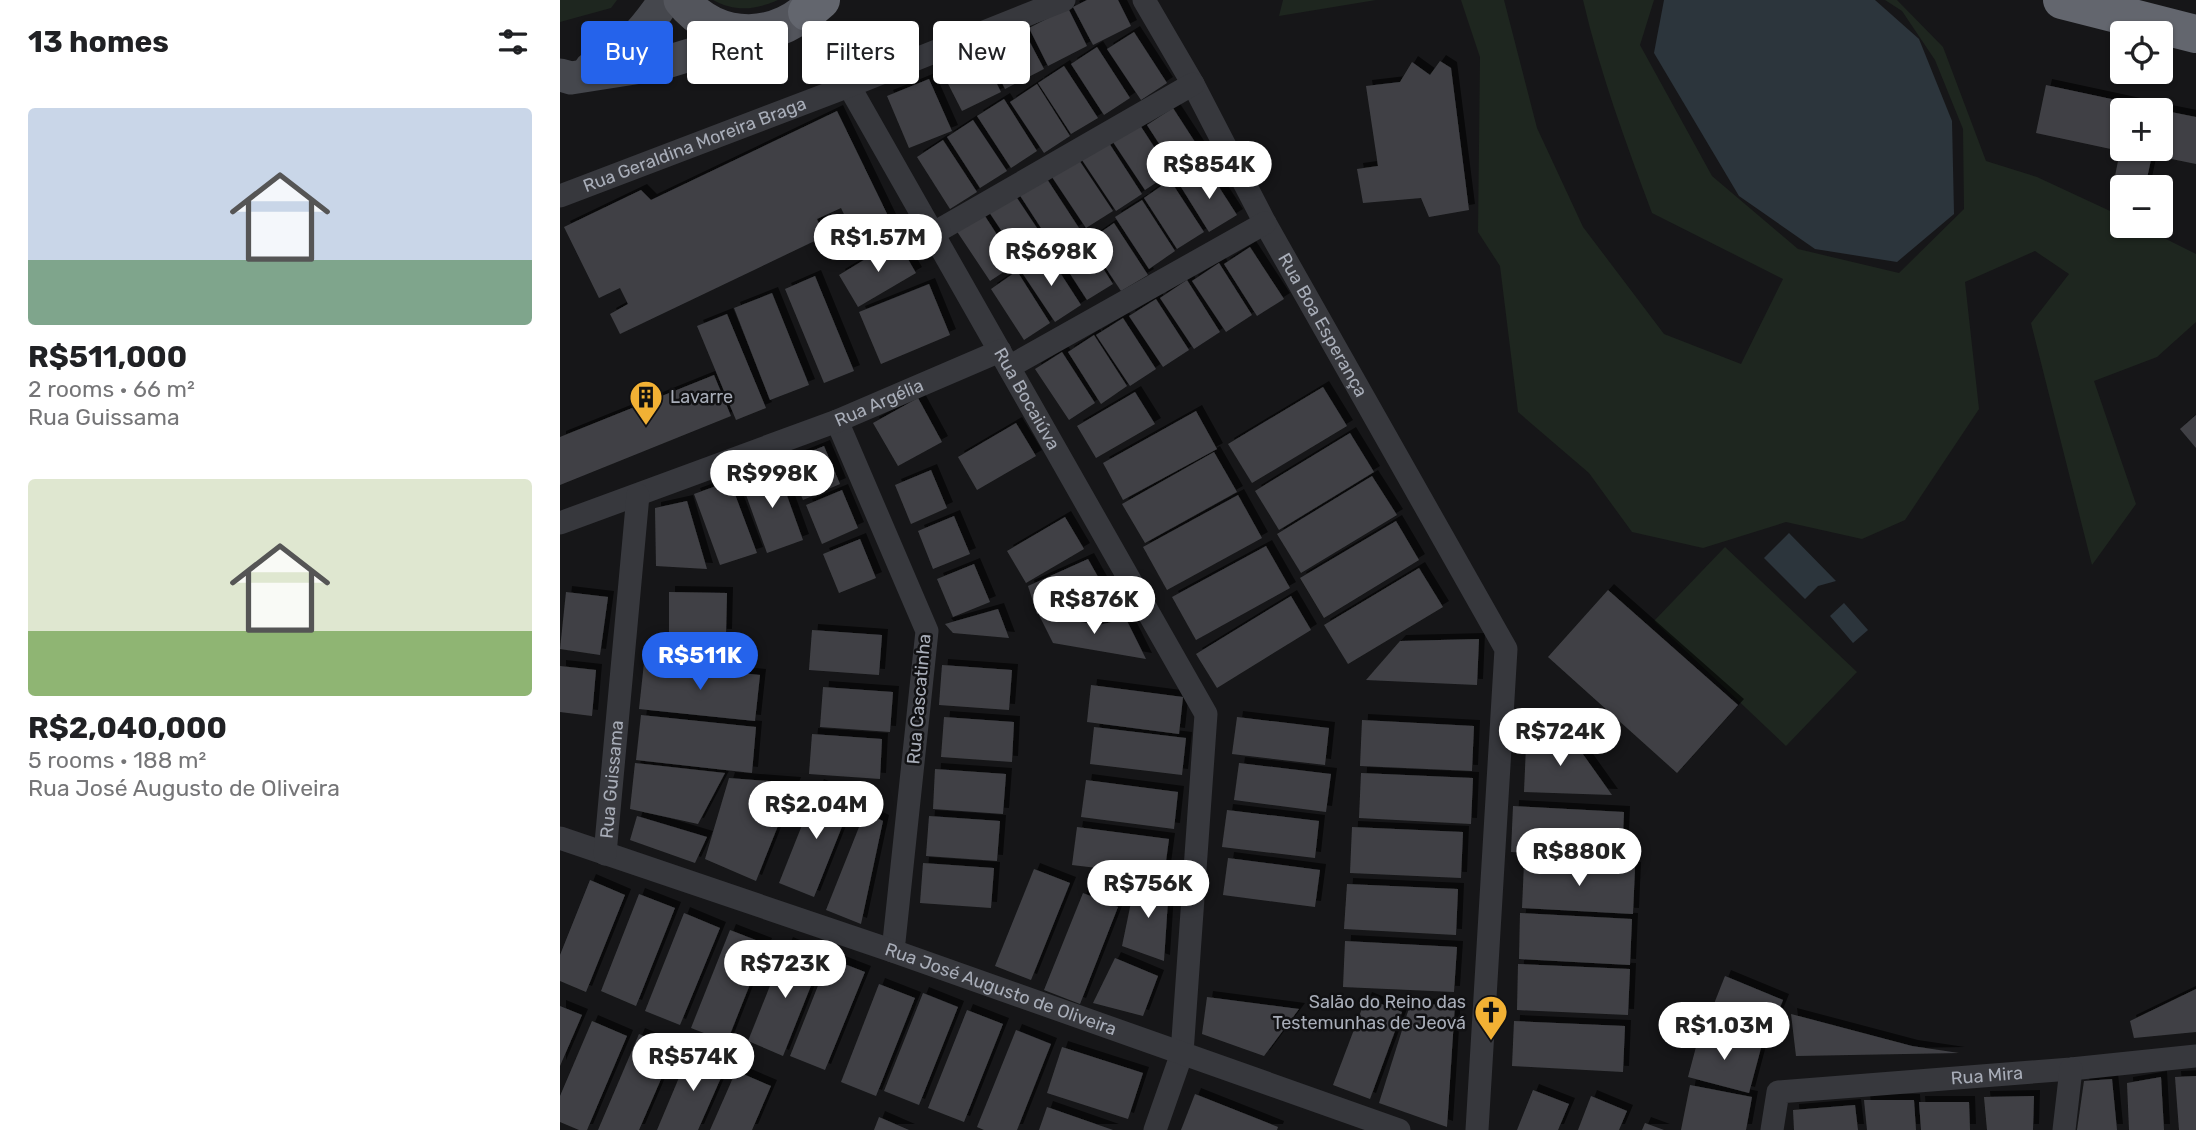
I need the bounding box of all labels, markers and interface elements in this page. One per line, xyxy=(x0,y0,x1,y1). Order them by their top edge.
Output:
chip: Buy xyxy=(581,21,673,84)
chip: Rent xyxy=(687,21,788,84)
chip: Filters xyxy=(802,21,919,84)
chip: New xyxy=(933,21,1030,84)
map controls xyxy=(2110,21,2173,238)
button: locate xyxy=(2110,21,2173,84)
icon: filters xyxy=(494,23,532,61)
text: 13 homes xyxy=(28,24,169,60)
street label: Rua Geraldina Moreira Braga xyxy=(580,92,809,197)
button: + xyxy=(2110,98,2173,161)
pin: R$854K xyxy=(1152,142,1266,201)
text: R$854K xyxy=(1163,150,1255,178)
icon: home xyxy=(217,154,343,280)
button: − xyxy=(2110,175,2173,238)
pin: R$1.57M xyxy=(813,215,943,274)
text: R$1.57M xyxy=(830,223,926,251)
pin: R$698K xyxy=(994,229,1108,288)
text: R$698K xyxy=(1005,237,1097,265)
street label: Rua Boa Esperança xyxy=(1273,249,1372,401)
text: R$511,000 xyxy=(28,339,187,375)
street label: Rua Bocaiúva xyxy=(989,344,1065,454)
street label: Rua Argélia xyxy=(831,374,927,432)
text: 2 rooms · 66 m² xyxy=(28,375,195,403)
building icon: Lavarre xyxy=(627,378,665,427)
place label: Lavarre xyxy=(670,386,733,408)
text: Rua Guissama xyxy=(28,403,180,431)
pin: R$998K xyxy=(715,450,829,510)
text: R$998K xyxy=(726,459,818,487)
icon: home xyxy=(217,525,343,651)
pin: R$876K xyxy=(1037,576,1151,636)
text: R$876K xyxy=(1049,585,1139,613)
pin: R$511K xyxy=(643,632,757,692)
street label: Rua Cascatinha xyxy=(902,633,936,765)
text: R$511K xyxy=(658,641,742,669)
pin: R$724K xyxy=(1503,708,1617,768)
text: R$2,040,000 xyxy=(28,710,227,746)
text: R$724K xyxy=(1515,717,1605,745)
street label: Rua Guissama xyxy=(595,719,628,839)
text: 5 rooms · 188 m² xyxy=(28,746,206,774)
text: Rua José Augusto de Oliveira xyxy=(28,774,340,802)
pin: R$2.04M xyxy=(751,782,881,841)
text: R$2.04M xyxy=(765,790,867,818)
pin: R$880K xyxy=(1522,828,1636,888)
text: R$880K xyxy=(1532,837,1626,865)
pin: R$756K xyxy=(1091,860,1205,920)
text: R$756K xyxy=(1103,869,1193,897)
street label: Rua José Augusto de Oliveira xyxy=(882,938,1120,1040)
pin: R$723K xyxy=(728,940,842,1000)
text: R$723K xyxy=(740,949,830,977)
place label: Salão do Reino das Testemunhas de Jeová xyxy=(1272,991,1466,1034)
church icon: Salão do Reino das Testemunhas de Jeová xyxy=(1472,993,1510,1042)
pin: R$1.03M xyxy=(1659,1002,1789,1062)
text: R$1.03M xyxy=(1675,1011,1773,1039)
pin: R$574K xyxy=(636,1034,750,1093)
text: R$574K xyxy=(648,1042,738,1070)
street label: Rua Mira xyxy=(1950,1062,2024,1089)

